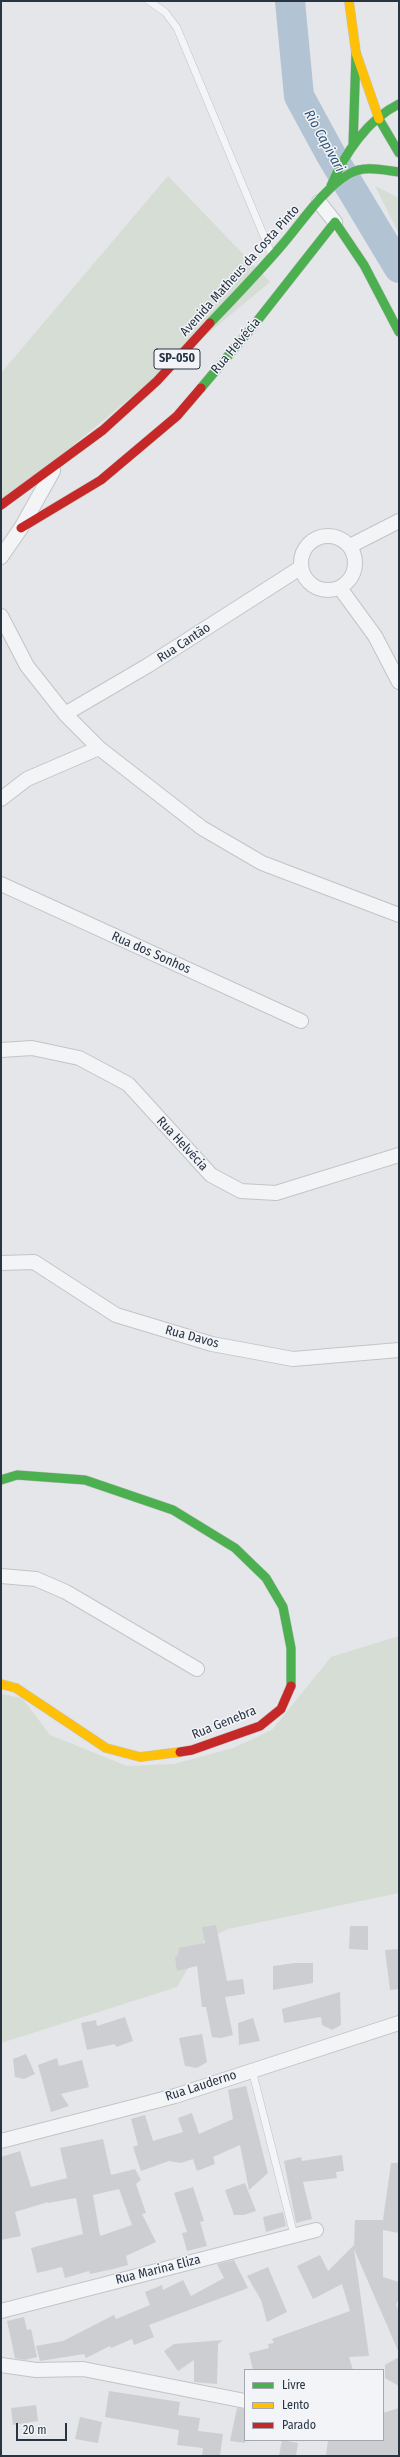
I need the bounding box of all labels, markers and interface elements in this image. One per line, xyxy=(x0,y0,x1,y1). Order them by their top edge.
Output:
water label: Rio Capivari xyxy=(300,107,348,175)
street label: Avenida Matheus da Costa Pinto xyxy=(177,202,303,340)
street label: Rua Helvécia xyxy=(208,315,264,377)
road number: SP-050 xyxy=(154,349,200,369)
street label: Rua Cantão xyxy=(154,620,214,666)
street label: Rua dos Sonhos xyxy=(109,929,193,977)
street label: Rua Helvécia xyxy=(153,1114,211,1174)
street label: Rua Davos xyxy=(163,1322,221,1352)
street label: Rua Genebra xyxy=(190,1703,258,1743)
street label: Rua Lauderno xyxy=(164,2067,238,2105)
street label: Rua Marina Eliza xyxy=(114,2252,202,2288)
legend xyxy=(244,2369,384,2441)
text: Livre xyxy=(282,2378,305,2392)
text: Lento xyxy=(282,2398,309,2412)
scale bar xyxy=(18,2415,69,2441)
text: Parado xyxy=(282,2418,316,2432)
text: 20 m xyxy=(23,2423,47,2437)

